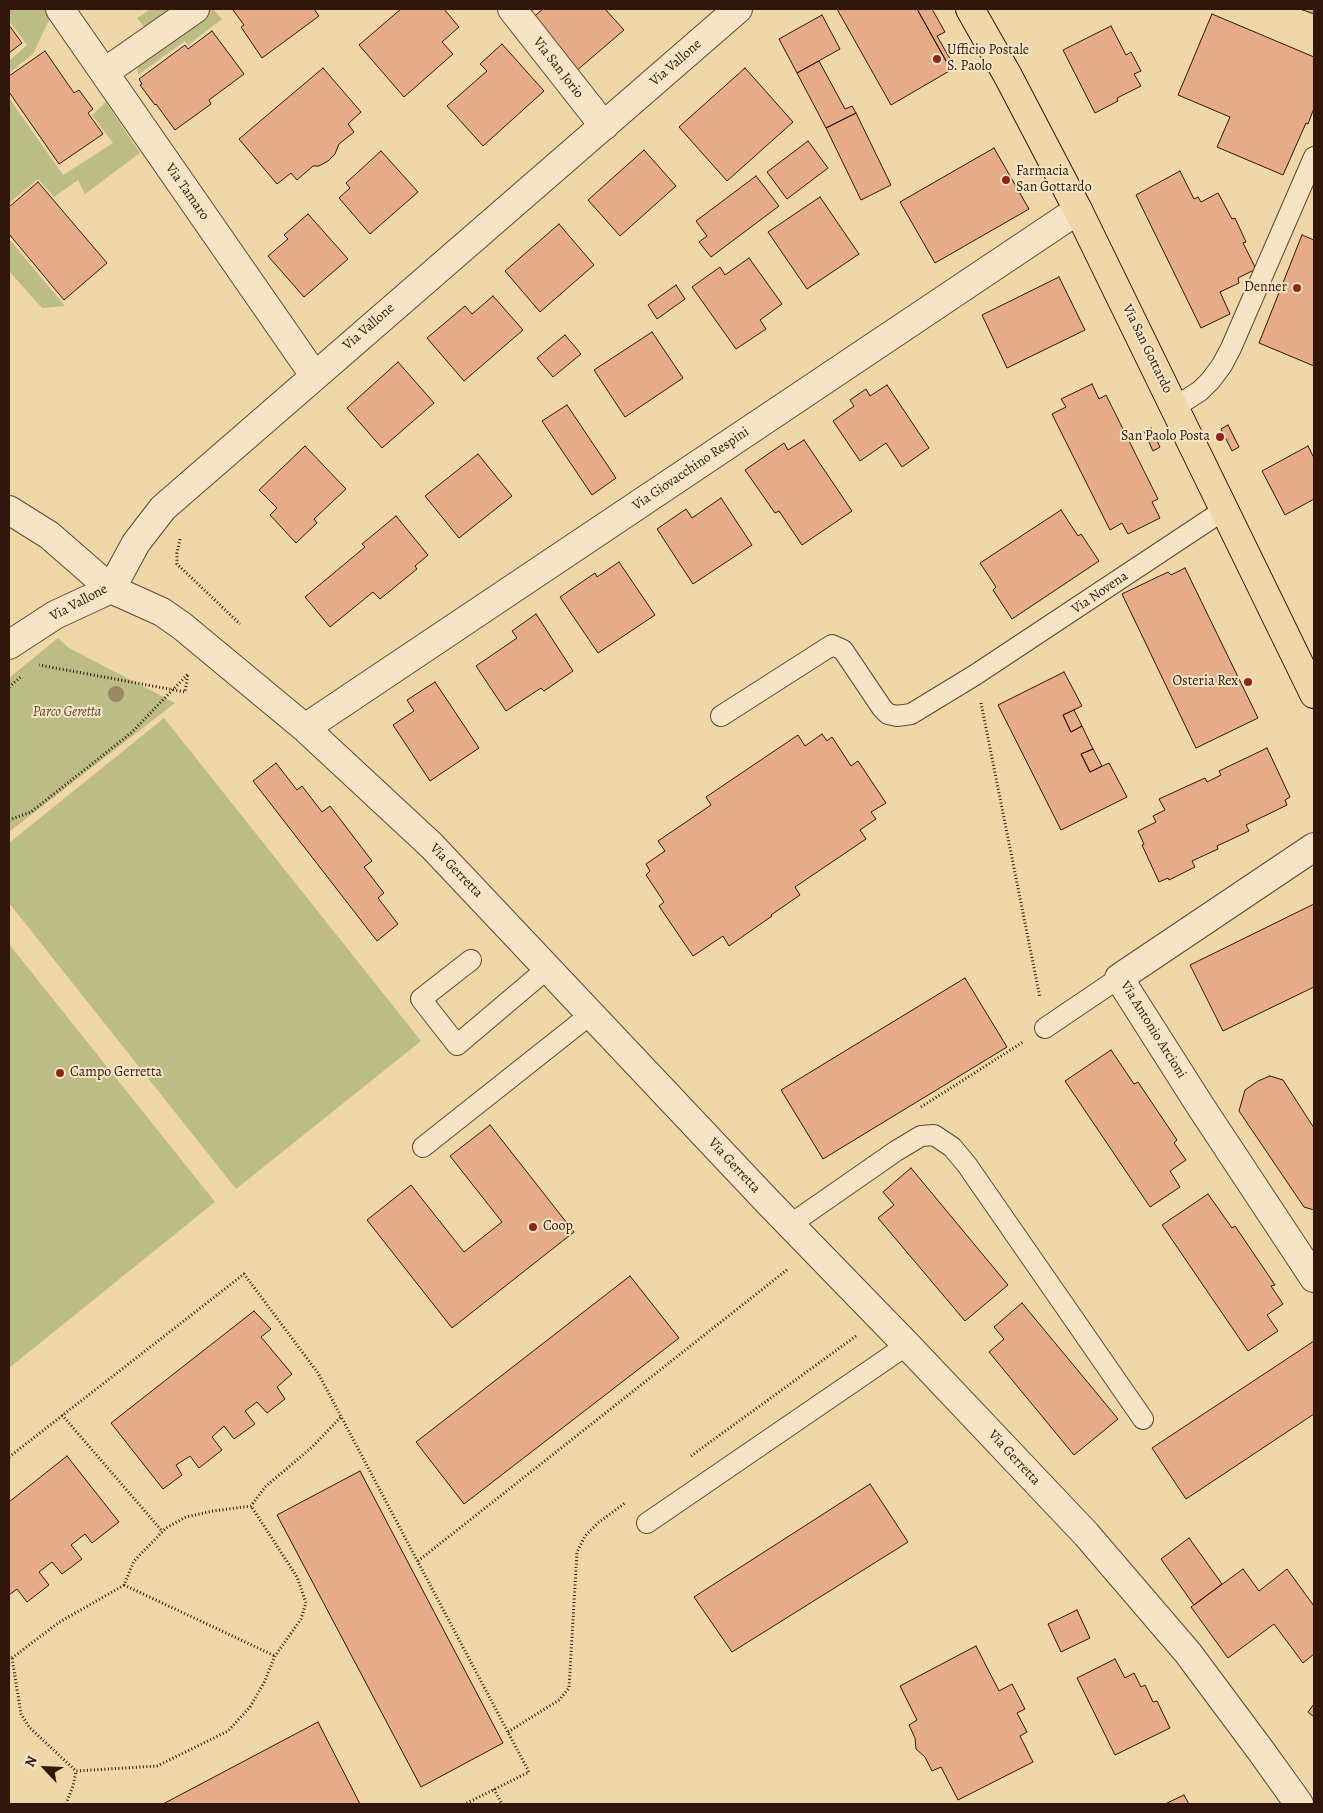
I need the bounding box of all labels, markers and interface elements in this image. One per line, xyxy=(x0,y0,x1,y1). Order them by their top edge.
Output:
street label: Via San Jorio xyxy=(529,34,587,102)
street label: Via Vallone xyxy=(647,36,705,90)
place label: Ufficio Postale S. Paolo xyxy=(947,43,1029,75)
marker: Ufficio Postale S. Paolo xyxy=(931,53,943,65)
street label: Via Tamaro xyxy=(161,161,213,223)
place label: Farmacia San Gottardo xyxy=(1016,164,1092,196)
marker: Farmacia San Gottardo xyxy=(1000,174,1012,186)
place label: Denner xyxy=(1244,280,1287,296)
marker: Denner xyxy=(1291,282,1303,294)
street label: Via Vallone xyxy=(340,300,398,354)
street label: Via San Gottardo xyxy=(1118,302,1176,396)
street label: Via Giovacchino Respini xyxy=(630,424,752,514)
place label: San Paolo Posta xyxy=(1121,429,1210,445)
marker: San Paolo Posta xyxy=(1214,431,1226,443)
street label: Via Novena xyxy=(1069,568,1131,618)
street label: Via Vallone xyxy=(47,581,111,625)
place label: Osteria Rex xyxy=(1172,674,1238,690)
marker: Osteria Rex xyxy=(1242,676,1254,688)
park label: Parco Geretta xyxy=(33,705,101,721)
street label: Via Gerretta xyxy=(426,840,486,902)
street label: Via Antonio Arcioni xyxy=(1116,978,1190,1082)
place label: Campo Gerretta xyxy=(70,1065,162,1081)
marker: Campo Gerretta xyxy=(54,1067,66,1079)
street label: Via Gerretta xyxy=(704,1135,764,1197)
place label: Coop xyxy=(543,1219,573,1235)
marker: Coop xyxy=(527,1221,539,1233)
street label: Via Gerretta xyxy=(984,1427,1044,1489)
north arrow xyxy=(20,1743,70,1793)
text: N xyxy=(20,1753,42,1770)

